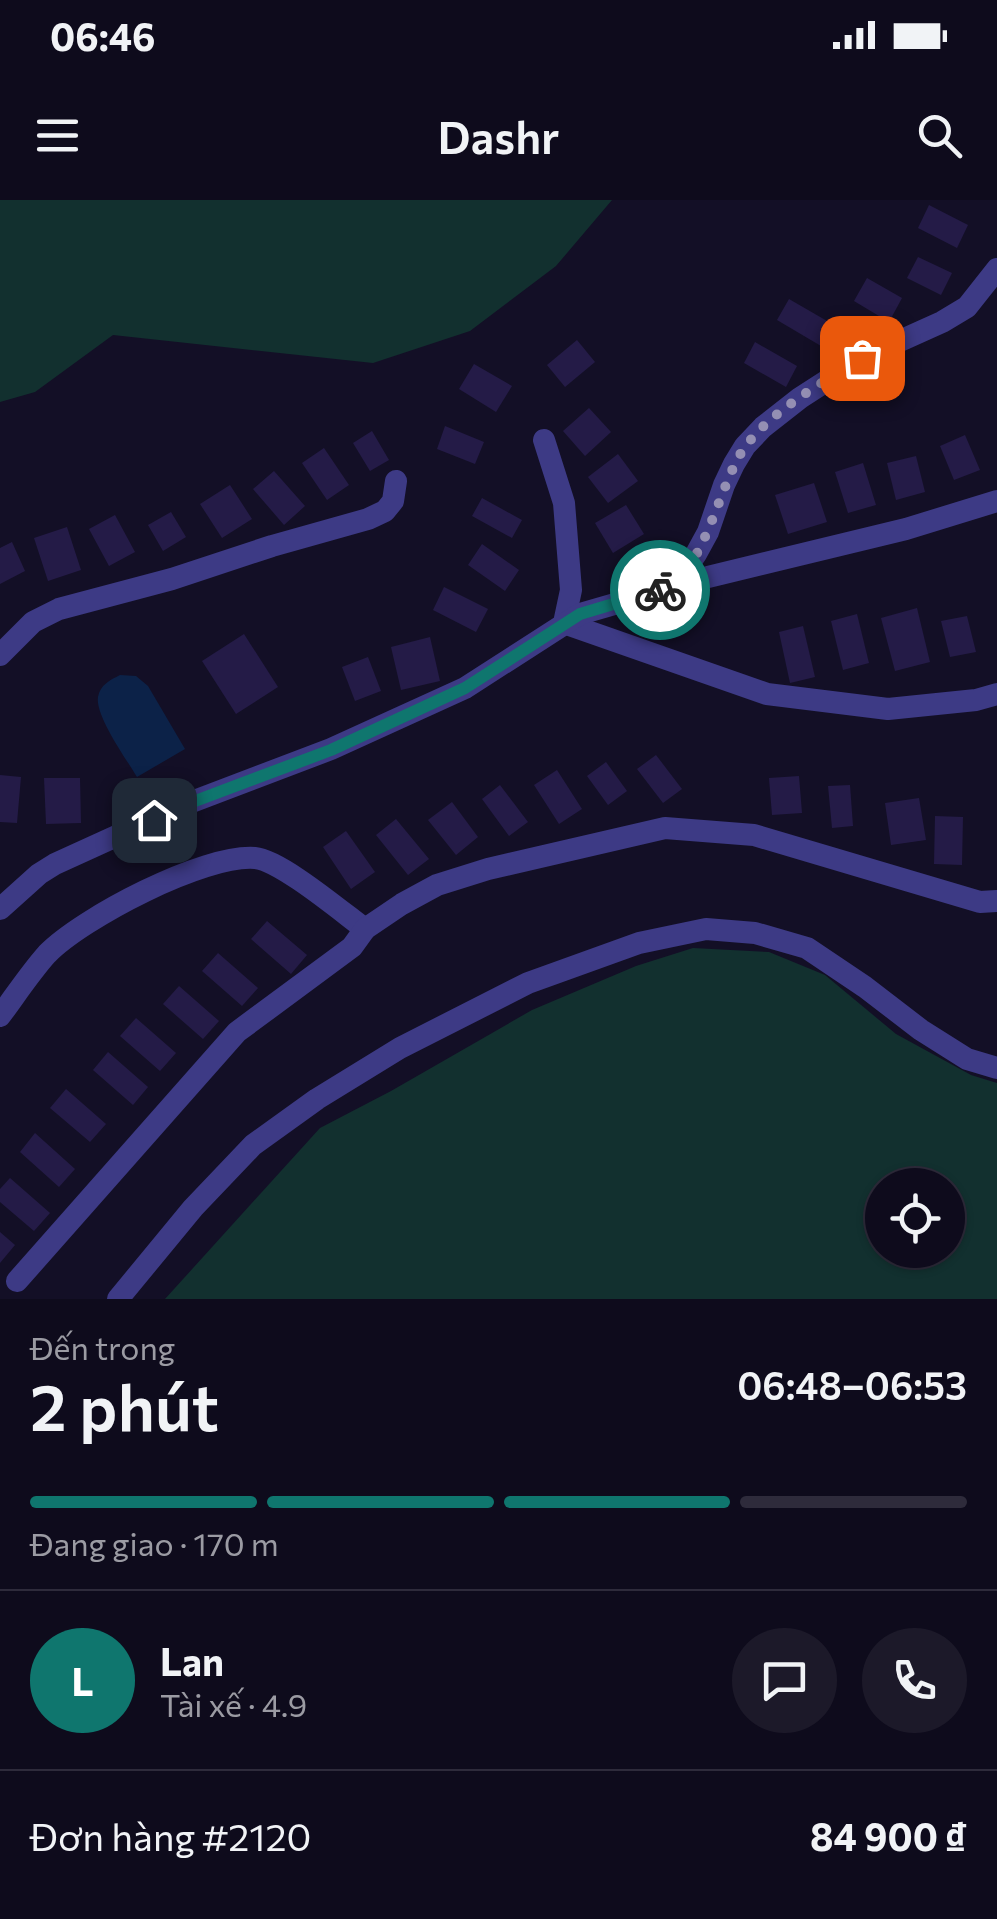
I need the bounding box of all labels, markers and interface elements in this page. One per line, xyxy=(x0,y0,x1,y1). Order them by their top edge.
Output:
text: 06:46 xyxy=(50,12,156,59)
icon: menu xyxy=(30,108,85,163)
text: Dashr xyxy=(438,108,559,163)
icon: search xyxy=(912,108,967,163)
pin xyxy=(820,316,905,401)
icon: bag xyxy=(835,331,890,386)
courier xyxy=(610,540,710,640)
icon: bike xyxy=(633,563,688,618)
pin xyxy=(112,778,197,863)
icon: home xyxy=(127,793,182,848)
map controls xyxy=(865,1168,965,1268)
button: locate xyxy=(865,1168,965,1268)
text: Đến trong xyxy=(30,1327,175,1367)
text: 06:48–06:53 xyxy=(737,1361,967,1408)
text: 2 phút xyxy=(30,1365,219,1444)
text: Đang giao · 170 m xyxy=(30,1523,279,1563)
button: chat xyxy=(732,1628,837,1733)
button: phone xyxy=(862,1628,967,1733)
text: Lan xyxy=(160,1637,224,1684)
text: L xyxy=(71,1657,94,1704)
text: Tài xế · 4.9 xyxy=(160,1684,307,1724)
text: Đơn hàng #2120 xyxy=(30,1812,311,1859)
text: 84 900 ₫ xyxy=(810,1812,967,1859)

